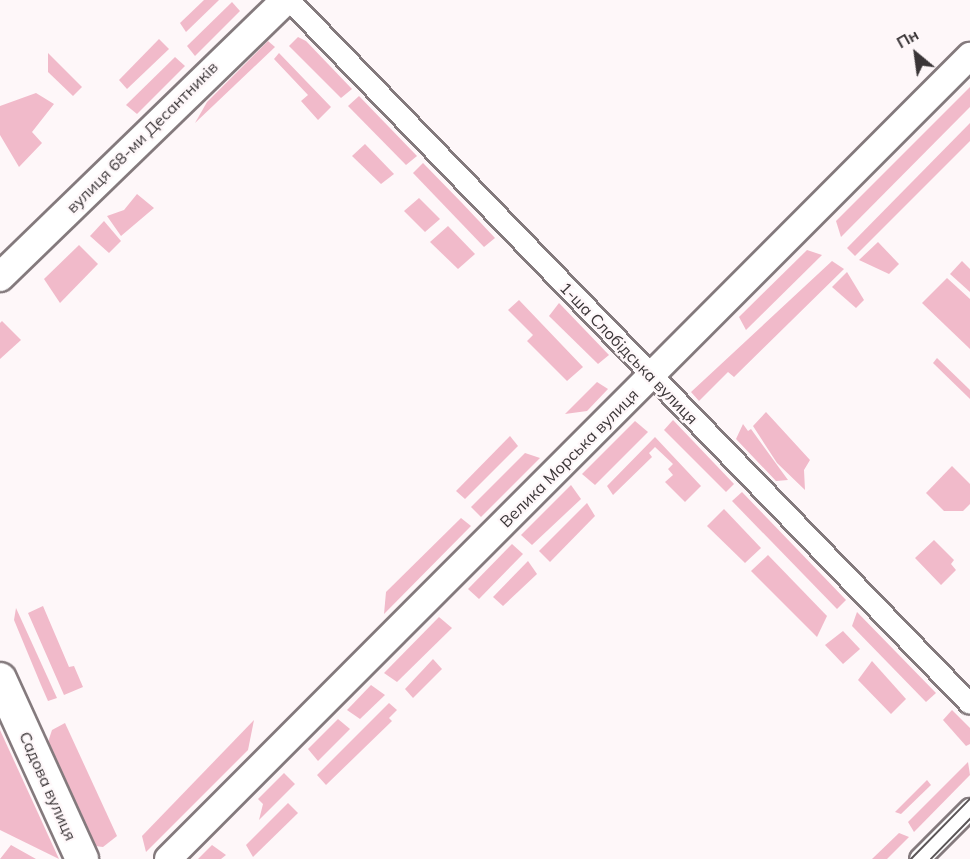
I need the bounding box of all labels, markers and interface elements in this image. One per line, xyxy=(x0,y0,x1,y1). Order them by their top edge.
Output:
north arrow xyxy=(886,24,946,84)
text: Пн xyxy=(893,24,922,52)
street label: вулиця 68-ми Десантників xyxy=(62,57,222,217)
street label: 1-ша Слобідська вулиця xyxy=(556,278,702,428)
street label: Велика Морська вулиця xyxy=(496,385,642,531)
street label: Садова вулиця xyxy=(15,729,81,843)

